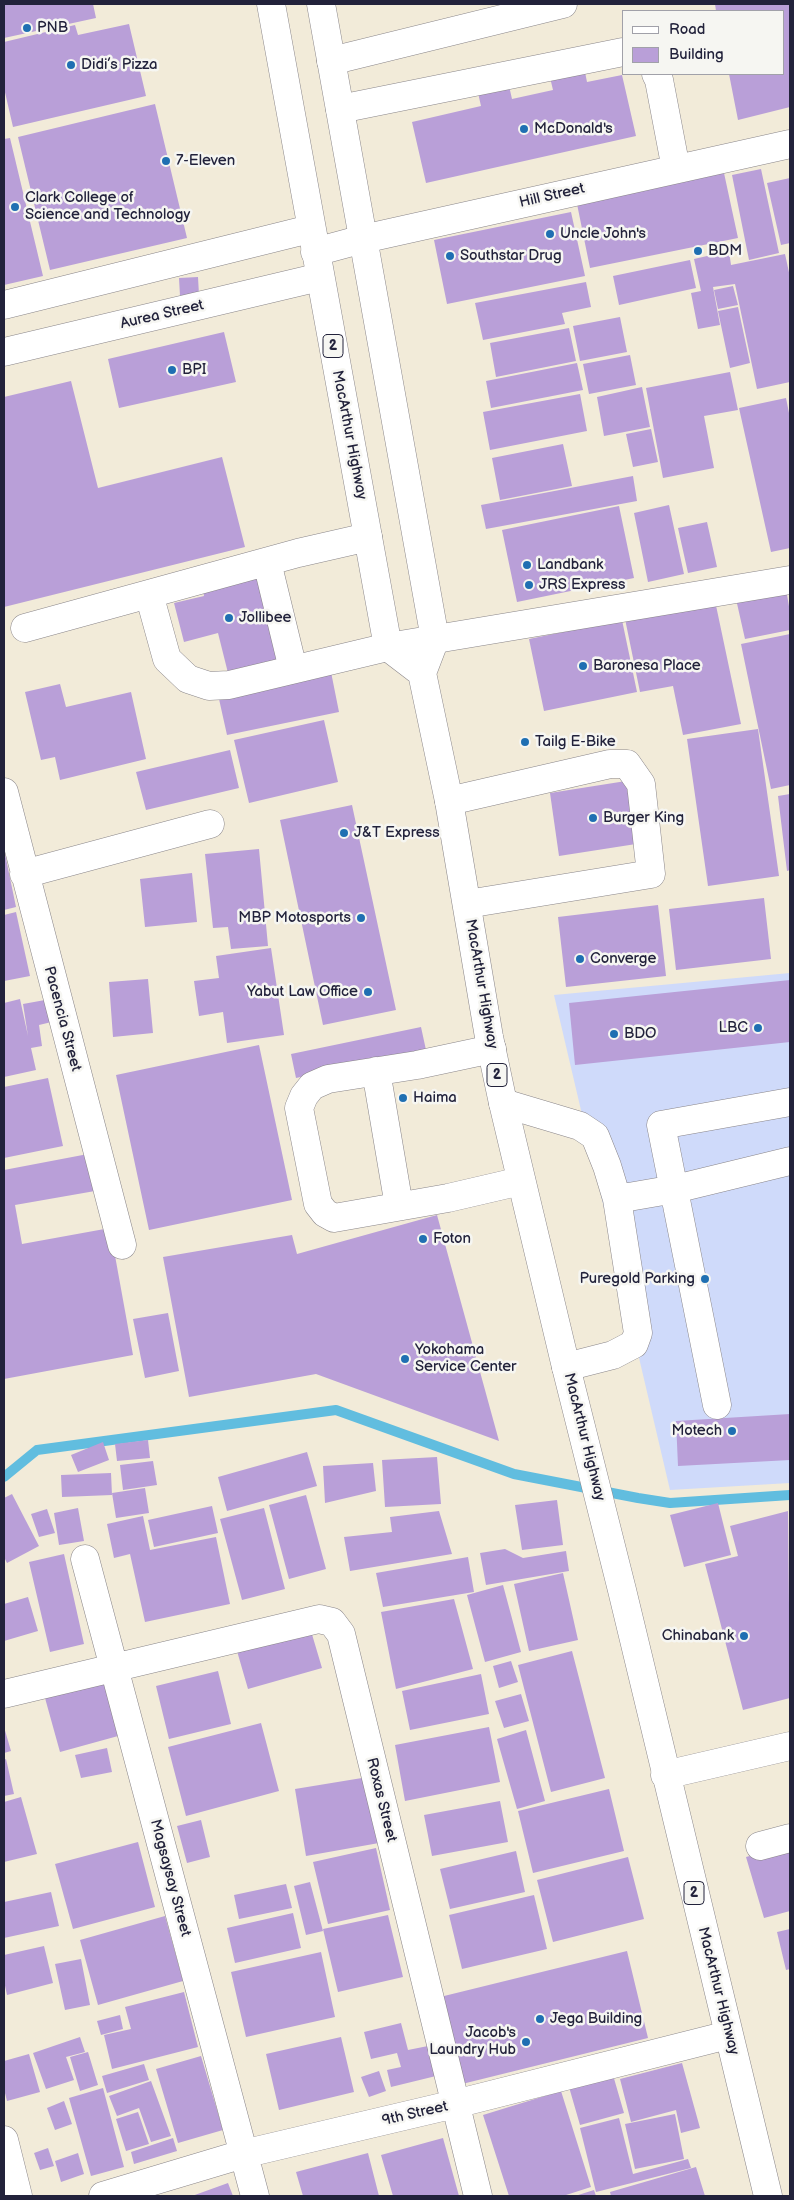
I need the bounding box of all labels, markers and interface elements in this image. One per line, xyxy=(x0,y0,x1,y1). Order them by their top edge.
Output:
legend xyxy=(622,10,784,75)
place label: PNB xyxy=(37,19,68,37)
text: Road xyxy=(669,20,705,39)
marker: PNB xyxy=(21,22,33,34)
text: Building xyxy=(669,45,724,64)
place label: Didi’s Pizza xyxy=(81,56,157,74)
marker: Didi’s Pizza xyxy=(65,59,77,71)
place label: McDonald's xyxy=(534,120,613,138)
marker: McDonald's xyxy=(518,123,530,135)
place label: 7-Eleven xyxy=(176,152,235,170)
marker: 7-Eleven xyxy=(160,155,172,167)
street label: Hill Street xyxy=(518,180,586,212)
place label: Clark College of Science and Technology xyxy=(25,189,190,224)
marker: Clark College of Science and Technology xyxy=(9,201,21,213)
place label: Uncle John's xyxy=(560,225,646,243)
marker: Uncle John's xyxy=(544,228,556,240)
place label: BDM xyxy=(708,242,742,260)
marker: BDM xyxy=(692,245,704,257)
place label: Southstar Drug xyxy=(460,247,562,265)
marker: Southstar Drug xyxy=(444,250,456,262)
street label: Aurea Street xyxy=(119,297,205,333)
road number: 2 xyxy=(323,334,343,358)
place label: BPI xyxy=(182,361,206,379)
marker: BPI xyxy=(166,364,178,376)
street label: MacArthur Highway xyxy=(328,369,370,501)
place label: Landbank xyxy=(537,556,603,574)
marker: Landbank xyxy=(521,559,533,571)
place label: JRS Express xyxy=(539,576,625,594)
marker: JRS Express xyxy=(523,579,535,591)
place label: Jollibee xyxy=(239,609,291,627)
marker: Jollibee xyxy=(223,612,235,624)
place label: Baronesa Place xyxy=(593,657,701,675)
marker: Baronesa Place xyxy=(577,660,589,672)
place label: Tailg E-Bike xyxy=(535,733,616,751)
marker: Tailg E-Bike xyxy=(519,736,531,748)
place label: Burger King xyxy=(603,809,684,827)
marker: Burger King xyxy=(587,812,599,824)
place label: J&T Express xyxy=(354,824,440,842)
marker: J&T Express xyxy=(338,827,350,839)
place label: MBP Motosports xyxy=(238,909,351,927)
marker: MBP Motosports xyxy=(355,912,367,924)
street label: MacArthur Highway xyxy=(461,918,501,1050)
place label: Converge xyxy=(590,950,656,968)
marker: Converge xyxy=(574,953,586,965)
street label: Pacencia Street xyxy=(39,965,85,1073)
place label: Yabut Law Office xyxy=(247,983,358,1001)
marker: Yabut Law Office xyxy=(362,986,374,998)
place label: LBC xyxy=(718,1019,748,1037)
marker: LBC xyxy=(752,1022,764,1034)
place label: BDO xyxy=(624,1025,656,1043)
marker: BDO xyxy=(608,1028,620,1040)
road number: 2 xyxy=(487,1064,507,1086)
place label: Haima xyxy=(413,1089,457,1107)
marker: Haima xyxy=(397,1092,409,1104)
place label: Foton xyxy=(433,1230,471,1248)
marker: Foton xyxy=(417,1233,429,1245)
place label: Puregold Parking xyxy=(579,1270,695,1288)
marker: Puregold Parking xyxy=(699,1273,711,1285)
place label: Yokohama Service Center xyxy=(415,1341,517,1376)
marker: Yokohama Service Center xyxy=(399,1353,411,1365)
street label: MacArthur Highway xyxy=(559,1371,609,1503)
place label: Motech xyxy=(671,1422,722,1440)
marker: Motech xyxy=(726,1425,738,1437)
place label: Chinabank xyxy=(662,1627,734,1645)
marker: Chinabank xyxy=(738,1630,750,1642)
street label: Roxas Street xyxy=(362,1756,400,1844)
street label: Magsaysay Street xyxy=(146,1817,194,1939)
road number: 2 xyxy=(684,1882,704,1905)
street label: MacArthur Highway xyxy=(693,1925,743,2057)
place label: Jega Building xyxy=(550,2010,642,2028)
marker: Jega Building xyxy=(534,2013,546,2025)
place label: Jacob's Laundry Hub xyxy=(429,2024,516,2059)
marker: Jacob's Laundry Hub xyxy=(520,2036,532,2048)
street label: 9th Street xyxy=(380,2098,450,2130)

